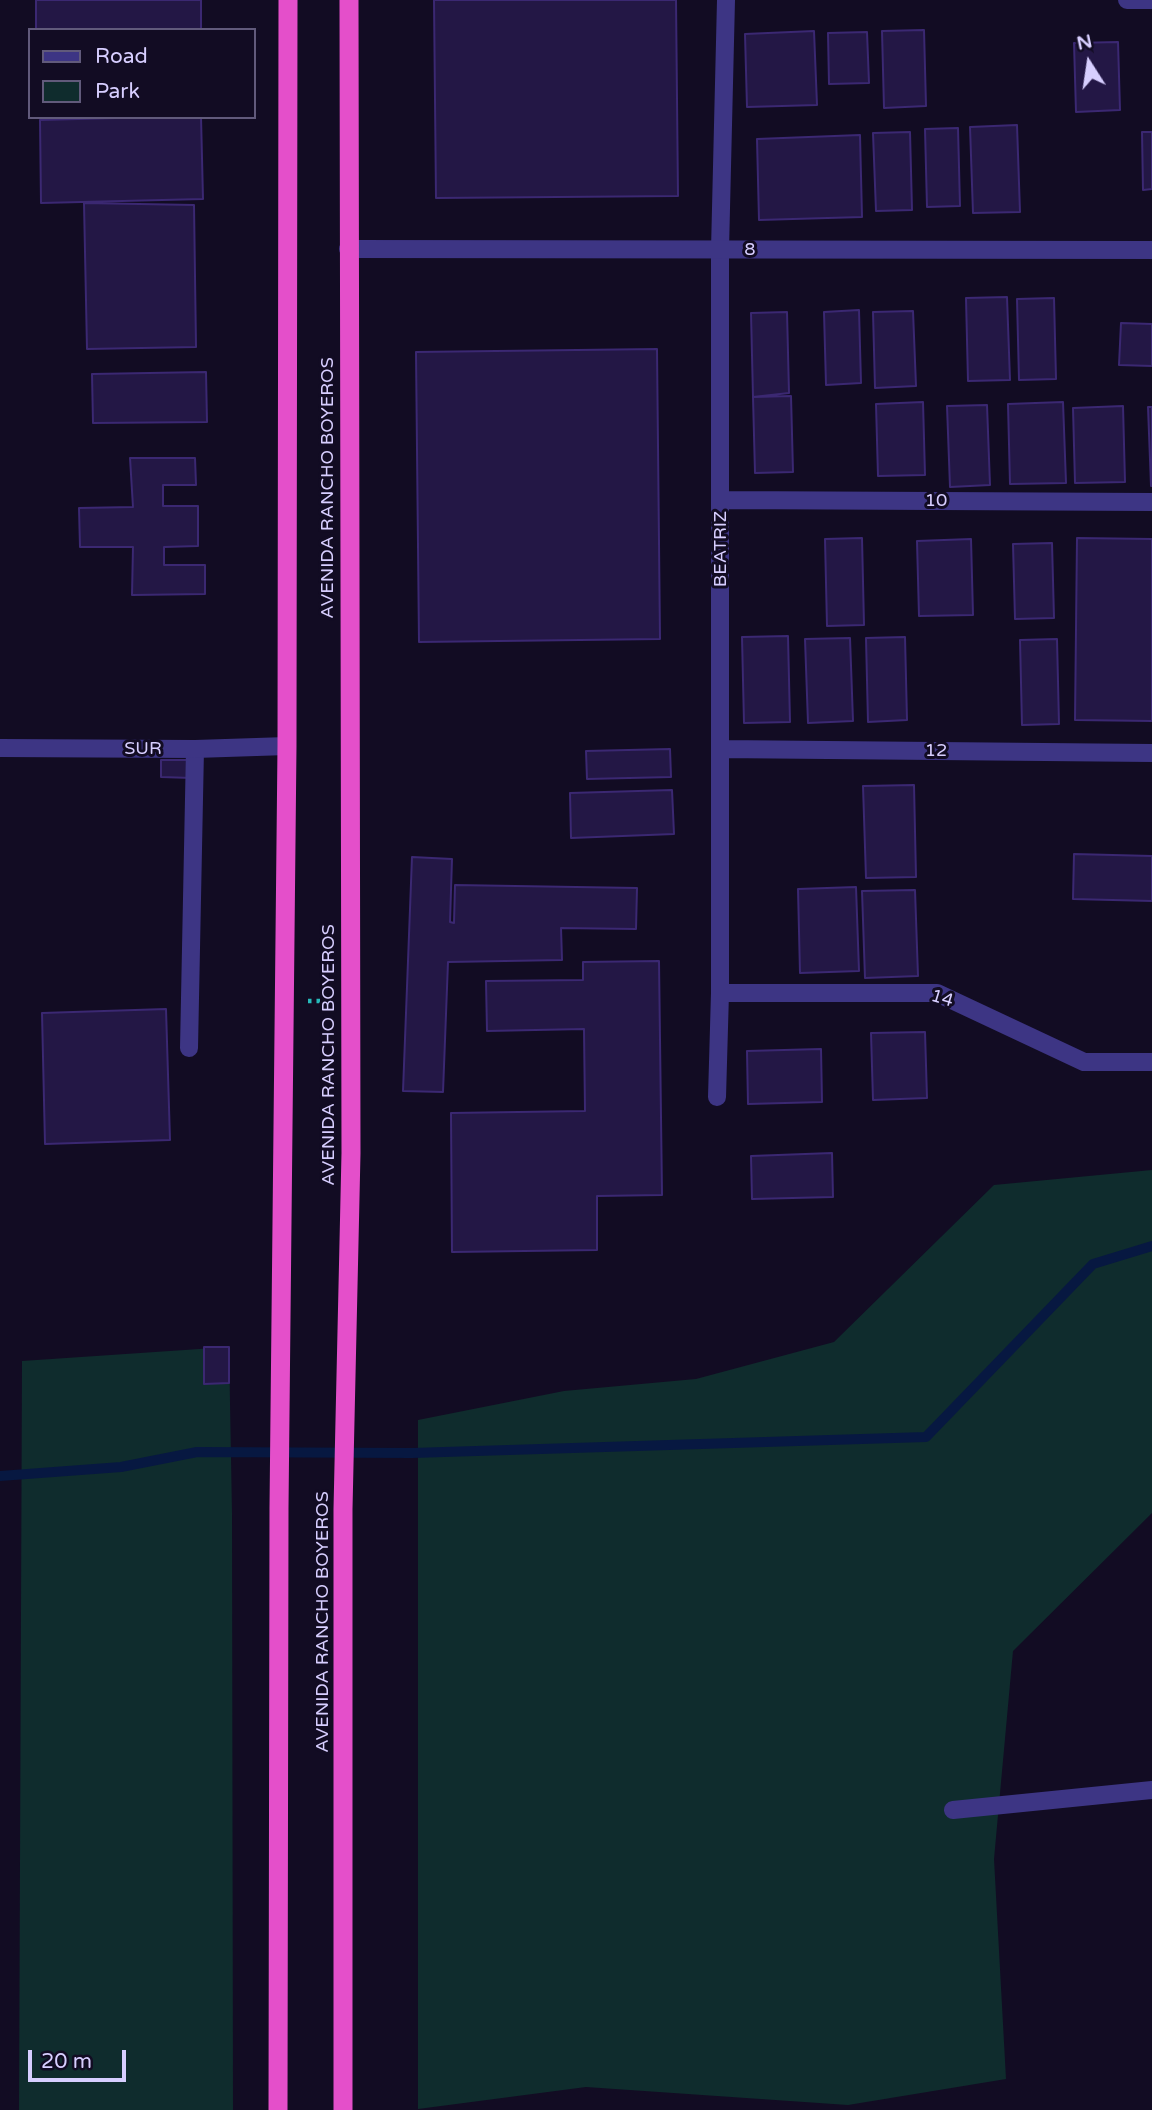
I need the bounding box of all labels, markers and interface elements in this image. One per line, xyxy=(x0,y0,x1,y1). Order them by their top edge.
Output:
legend xyxy=(28,28,256,119)
north arrow xyxy=(1054,28,1124,98)
text: N xyxy=(1075,30,1094,55)
text: Road xyxy=(95,44,148,69)
text: Park xyxy=(95,79,140,104)
street label: 8 xyxy=(744,239,756,261)
street label: AVENIDA RANCHO BOYEROS xyxy=(317,357,339,619)
street label: 10 xyxy=(925,490,947,512)
street label: BEATRIZ xyxy=(710,511,732,587)
street label: SUR xyxy=(124,738,162,760)
street label: 12 xyxy=(925,740,947,762)
street label: AVENIDA RANCHO BOYEROS xyxy=(318,924,340,1186)
street label: 14 xyxy=(928,985,956,1013)
street label: AVENIDA RANCHO BOYEROS xyxy=(312,1491,334,1753)
scale bar xyxy=(32,2036,130,2080)
text: 20 m xyxy=(41,2049,92,2074)

